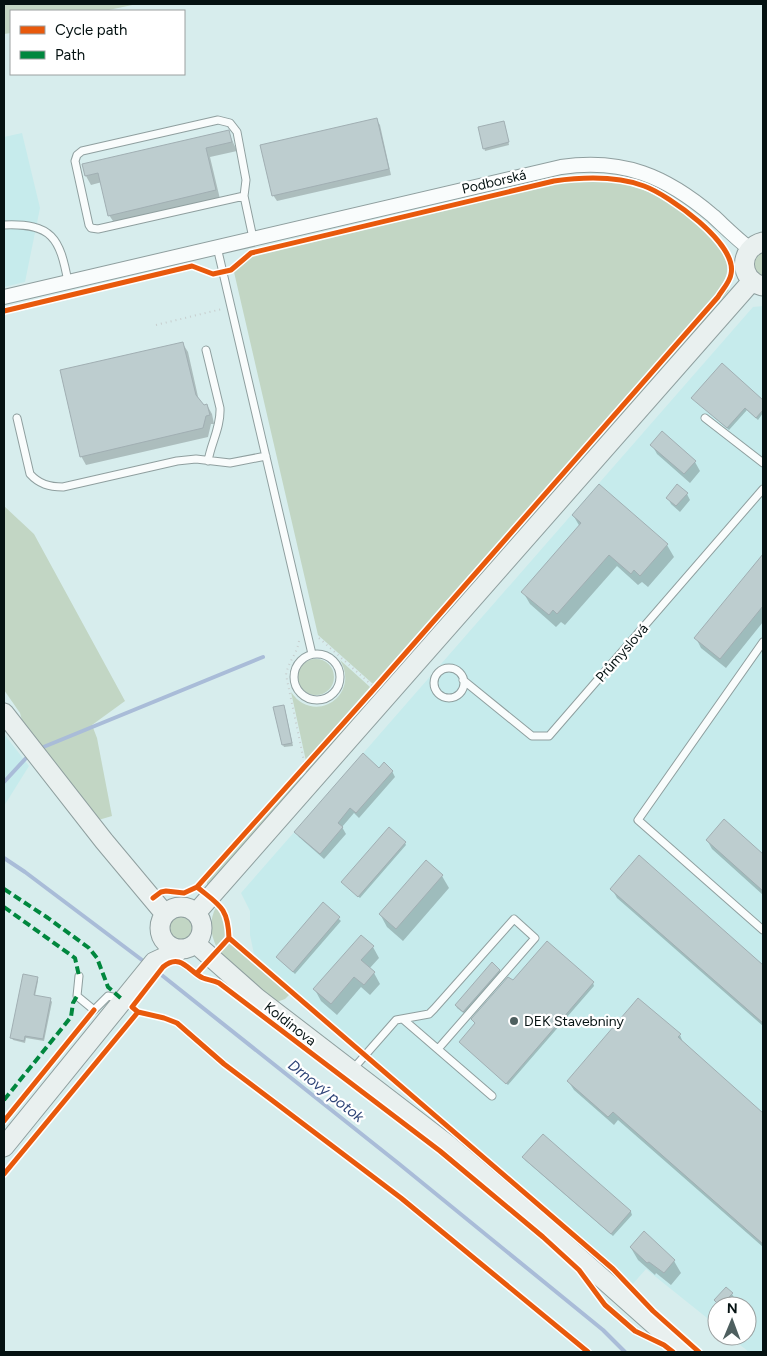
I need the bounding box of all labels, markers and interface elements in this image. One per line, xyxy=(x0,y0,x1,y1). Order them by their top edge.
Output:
legend xyxy=(10,10,185,75)
text: Cycle path xyxy=(55,21,127,39)
text: Path xyxy=(55,46,85,64)
street label: Podborská xyxy=(460,166,528,198)
street label: Průmyslová xyxy=(592,620,652,686)
street label: Koldinova xyxy=(261,999,319,1049)
place label: DEK Stavebniny xyxy=(524,1013,625,1030)
marker: DEK Stavebniny xyxy=(508,1015,520,1027)
water label: Drnový potok xyxy=(285,1056,368,1127)
north arrow xyxy=(707,1296,757,1346)
text: N xyxy=(727,1300,738,1317)

